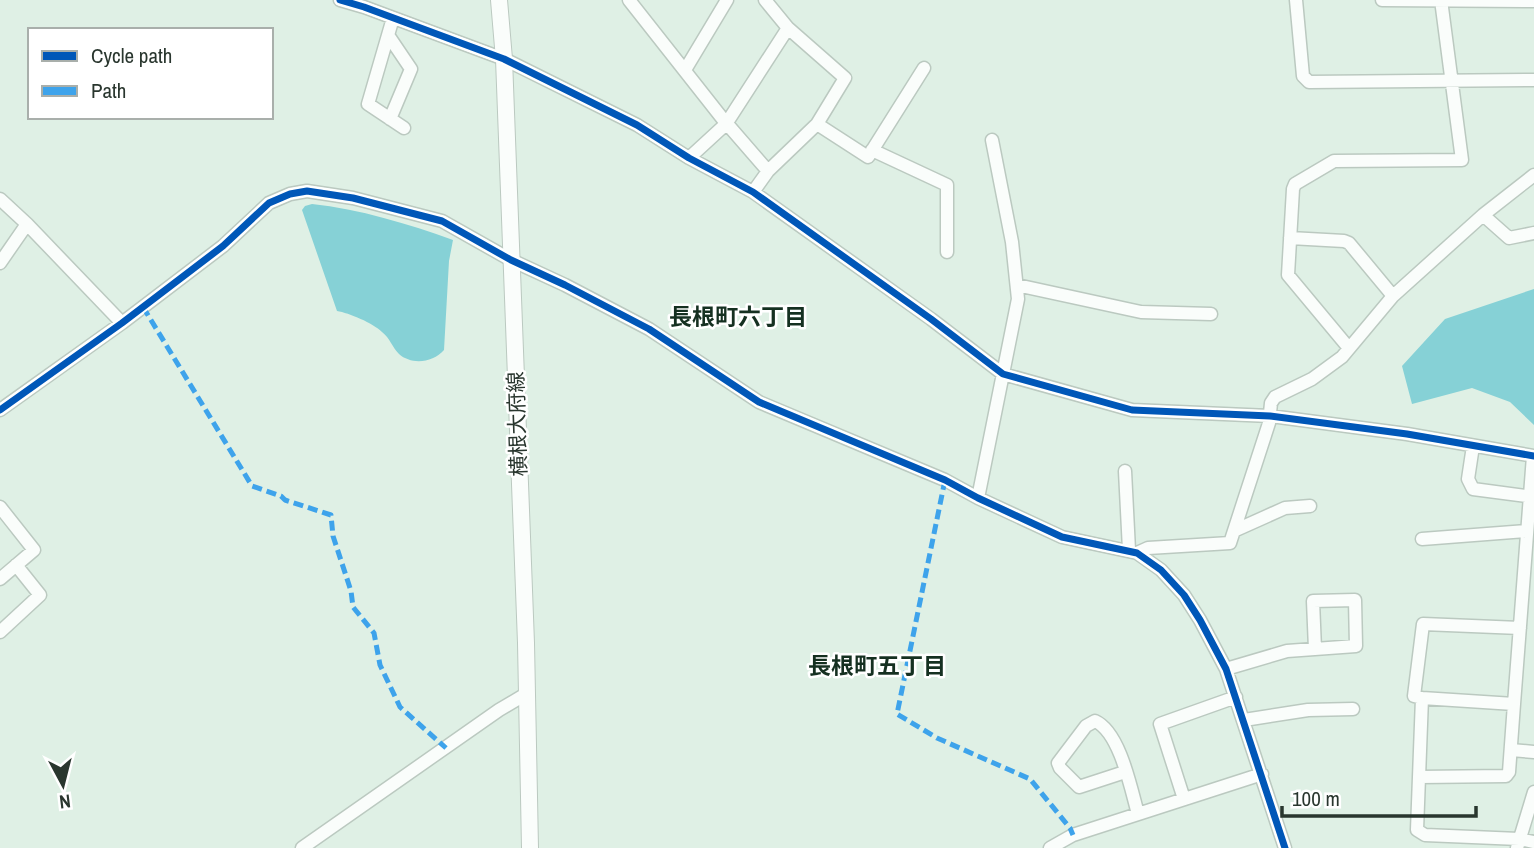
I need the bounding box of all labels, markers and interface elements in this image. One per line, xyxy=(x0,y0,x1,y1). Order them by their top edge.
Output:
legend xyxy=(28,28,273,119)
text: Cycle path xyxy=(91,41,172,70)
text: Path xyxy=(91,76,126,105)
district label: 長根町六丁目 xyxy=(669,301,807,332)
street label: 横根大府線 xyxy=(501,371,533,477)
district label: 長根町五丁目 xyxy=(808,650,946,681)
north arrow xyxy=(28,750,98,820)
scale bar xyxy=(1282,774,1476,818)
text: 100 m xyxy=(1292,784,1340,813)
text: N xyxy=(58,788,72,815)

